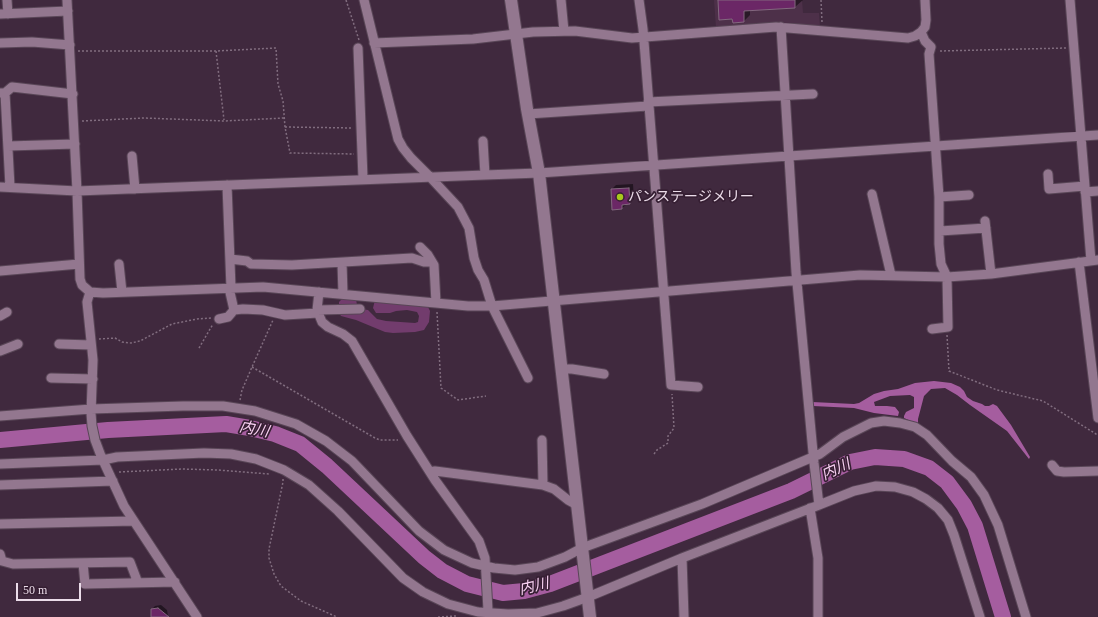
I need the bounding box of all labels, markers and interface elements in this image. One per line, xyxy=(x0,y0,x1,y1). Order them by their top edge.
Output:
place label: パンステージメリー xyxy=(628,189,754,205)
marker: パンステージメリー xyxy=(615,192,625,202)
water label: 内川 xyxy=(238,418,270,442)
water label: 内川 xyxy=(819,456,853,484)
scale bar xyxy=(18,575,83,601)
water label: 内川 xyxy=(517,575,551,599)
text: 50 m xyxy=(23,583,47,597)

